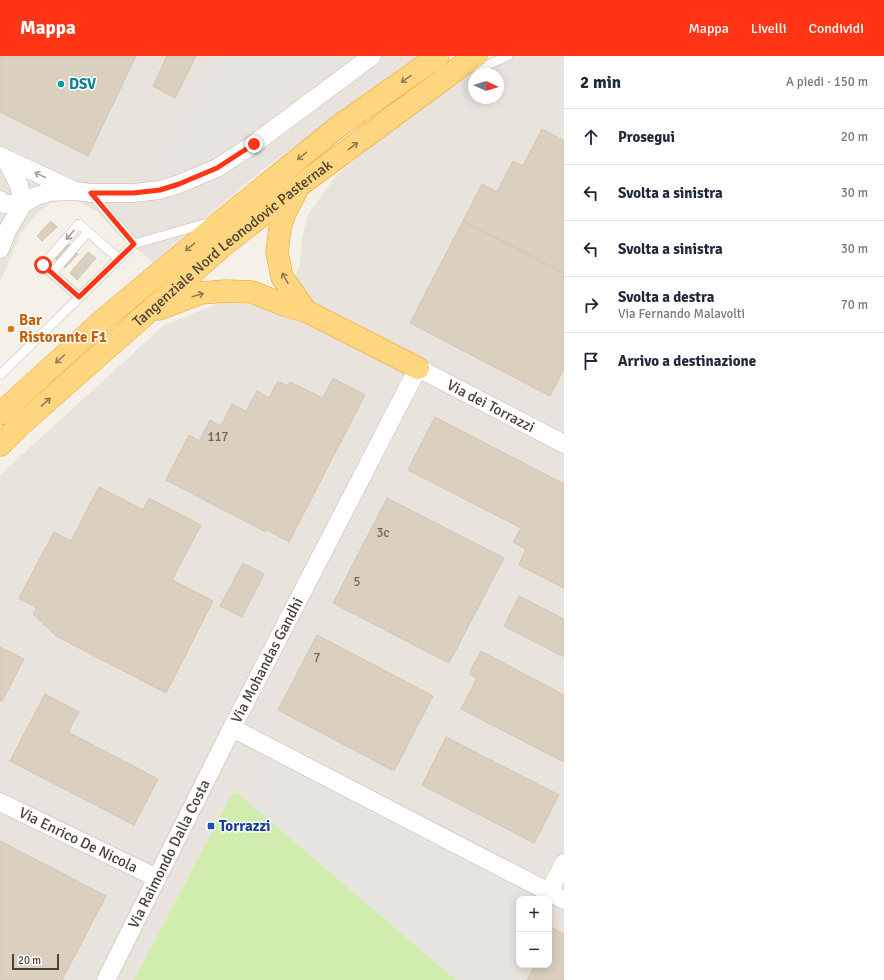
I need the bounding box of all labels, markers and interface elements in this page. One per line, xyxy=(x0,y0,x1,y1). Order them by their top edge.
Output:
text: Mappa xyxy=(20,16,76,40)
text: Mappa xyxy=(689,20,729,37)
text: Livelli xyxy=(751,20,787,37)
text: Condividi xyxy=(809,20,864,37)
north arrow xyxy=(468,68,504,104)
text: 2 min xyxy=(580,72,621,93)
text: A piedi · 150 m xyxy=(786,74,868,90)
place label: DSV xyxy=(69,75,96,93)
one-way arrow xyxy=(401,75,412,83)
marker: DSV xyxy=(56,79,66,89)
icon: ahead xyxy=(580,126,602,148)
text: Prosegui xyxy=(618,128,675,146)
text: 20 m xyxy=(841,129,868,145)
route end xyxy=(245,135,263,153)
one-way arrow xyxy=(347,142,358,150)
one-way arrow xyxy=(296,152,307,161)
street label: Tangenziale Nord Leonodovic Pasternak xyxy=(129,155,336,331)
one-way arrow xyxy=(34,171,46,178)
icon: left xyxy=(580,182,602,204)
text: Svolta a sinistra xyxy=(618,184,723,202)
text: 30 m xyxy=(841,185,868,201)
one-way arrow xyxy=(65,230,74,240)
icon: left xyxy=(580,238,602,260)
text: Svolta a sinistra xyxy=(618,240,723,258)
text: 30 m xyxy=(841,241,868,257)
one-way arrow xyxy=(185,243,196,252)
route start xyxy=(34,256,52,274)
one-way arrow xyxy=(280,273,288,285)
text: Svolta a destra xyxy=(618,288,714,306)
one-way arrow xyxy=(191,291,204,298)
icon: right xyxy=(580,294,602,316)
text: 70 m xyxy=(841,297,868,313)
text: Via Fernando Malavolti xyxy=(618,306,745,322)
place label: Bar Ristorante F1 xyxy=(19,311,107,346)
marker: Bar Ristorante F1 xyxy=(6,324,16,334)
icon: arrive xyxy=(580,350,602,372)
text: Arrivo a destinazione xyxy=(618,352,756,370)
one-way arrow xyxy=(55,355,65,364)
street label: Via dei Torrazzi xyxy=(444,376,538,436)
one-way arrow xyxy=(41,398,52,407)
house number: 117 xyxy=(207,429,229,445)
house number: 3c xyxy=(376,525,390,541)
house number: 5 xyxy=(353,574,361,590)
street label: Via Mohandas Gandhi xyxy=(227,595,307,726)
house number: 7 xyxy=(313,650,321,666)
street label: Via Raimondo Dalla Costa xyxy=(124,776,214,931)
street label: Via Enrico De Nicola xyxy=(16,803,141,876)
place label: Torrazzi xyxy=(219,817,271,835)
marker: Torrazzi xyxy=(206,821,216,831)
map controls xyxy=(516,896,552,968)
button: + xyxy=(516,896,552,932)
button: − xyxy=(516,932,552,968)
scale bar xyxy=(12,952,59,971)
text: 20 m xyxy=(18,954,41,967)

